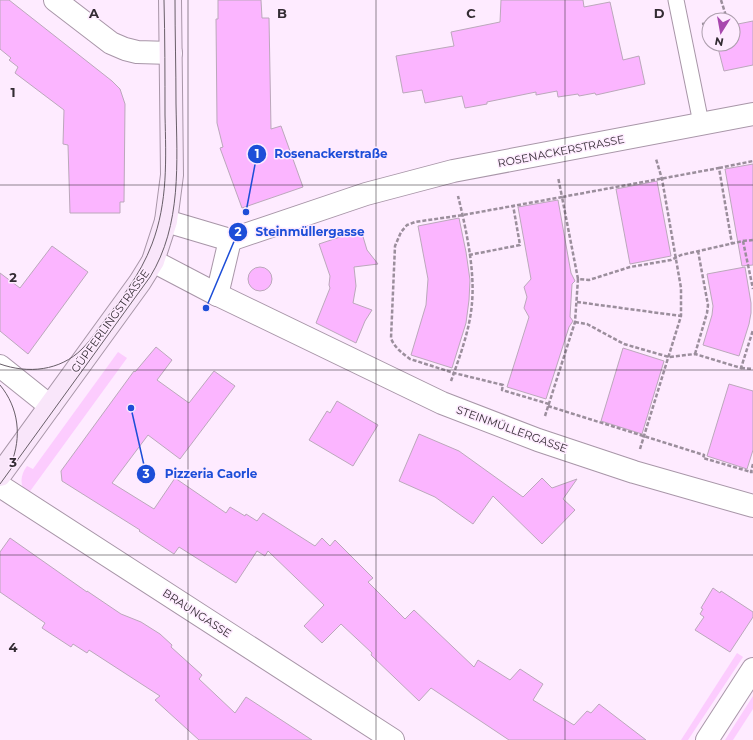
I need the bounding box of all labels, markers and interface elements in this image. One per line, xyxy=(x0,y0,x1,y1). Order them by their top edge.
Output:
text: A xyxy=(88,5,100,21)
text: B xyxy=(277,5,287,21)
text: C xyxy=(466,5,476,21)
text: D xyxy=(654,5,665,21)
north arrow xyxy=(701,12,741,52)
text: N xyxy=(713,34,725,50)
text: 1 xyxy=(10,84,16,100)
street label: ROSENACKERSTRASSE xyxy=(497,132,625,170)
callout: Rosenackerstraße xyxy=(247,142,396,166)
text: 1 xyxy=(255,146,259,161)
text: Rosenackerstraße xyxy=(274,146,388,161)
callout: Steinmüllergasse xyxy=(228,220,373,244)
text: 2 xyxy=(234,224,242,239)
text: Steinmüllergasse xyxy=(256,224,365,239)
street label: GÜPFERLINGSTRASSE xyxy=(68,267,152,375)
text: 2 xyxy=(9,269,17,285)
street label: STEINMÜLLERGASSE xyxy=(454,402,570,456)
text: 3 xyxy=(8,454,17,470)
callout: Pizzeria Caorle xyxy=(136,462,265,486)
text: 3 xyxy=(141,466,150,481)
text: Pizzeria Caorle xyxy=(165,466,258,481)
street label: BRAUNGASSE xyxy=(160,586,234,640)
text: 4 xyxy=(9,639,18,655)

